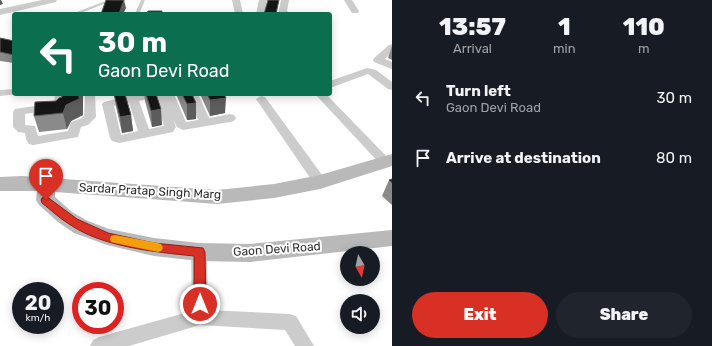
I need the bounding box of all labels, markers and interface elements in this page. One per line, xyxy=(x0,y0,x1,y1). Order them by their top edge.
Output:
text: 13:57 xyxy=(439,13,506,41)
text: 1 xyxy=(558,13,571,41)
text: 110 xyxy=(623,13,665,41)
text: 30 m xyxy=(98,26,167,59)
icon: left xyxy=(32,28,84,80)
text: Arrival xyxy=(453,41,492,56)
text: min xyxy=(553,41,576,56)
text: m xyxy=(638,41,650,56)
text: Gaon Devi Road xyxy=(98,60,229,82)
text: Turn left xyxy=(446,82,511,100)
icon: left xyxy=(412,87,434,109)
text: 30 m xyxy=(656,89,692,107)
text: Gaon Devi Road xyxy=(446,100,541,115)
icon: arrive xyxy=(412,147,434,169)
text: Arrive at destination xyxy=(446,149,601,167)
text: 80 m xyxy=(656,149,692,167)
pin xyxy=(29,159,63,200)
icon: arrive xyxy=(35,165,57,187)
street label: Sardar Pratap Singh Marg xyxy=(78,180,222,202)
street label: Gaon Devi Road xyxy=(233,239,321,259)
north arrow xyxy=(340,246,380,286)
map controls xyxy=(340,246,380,334)
speed limit sign: 30 xyxy=(72,282,124,334)
position arrow xyxy=(179,283,221,325)
text: 20 xyxy=(25,291,51,315)
button: Exit xyxy=(412,292,548,338)
button: Share xyxy=(556,292,692,338)
button: sound xyxy=(340,294,380,334)
text: km/h xyxy=(26,312,50,324)

